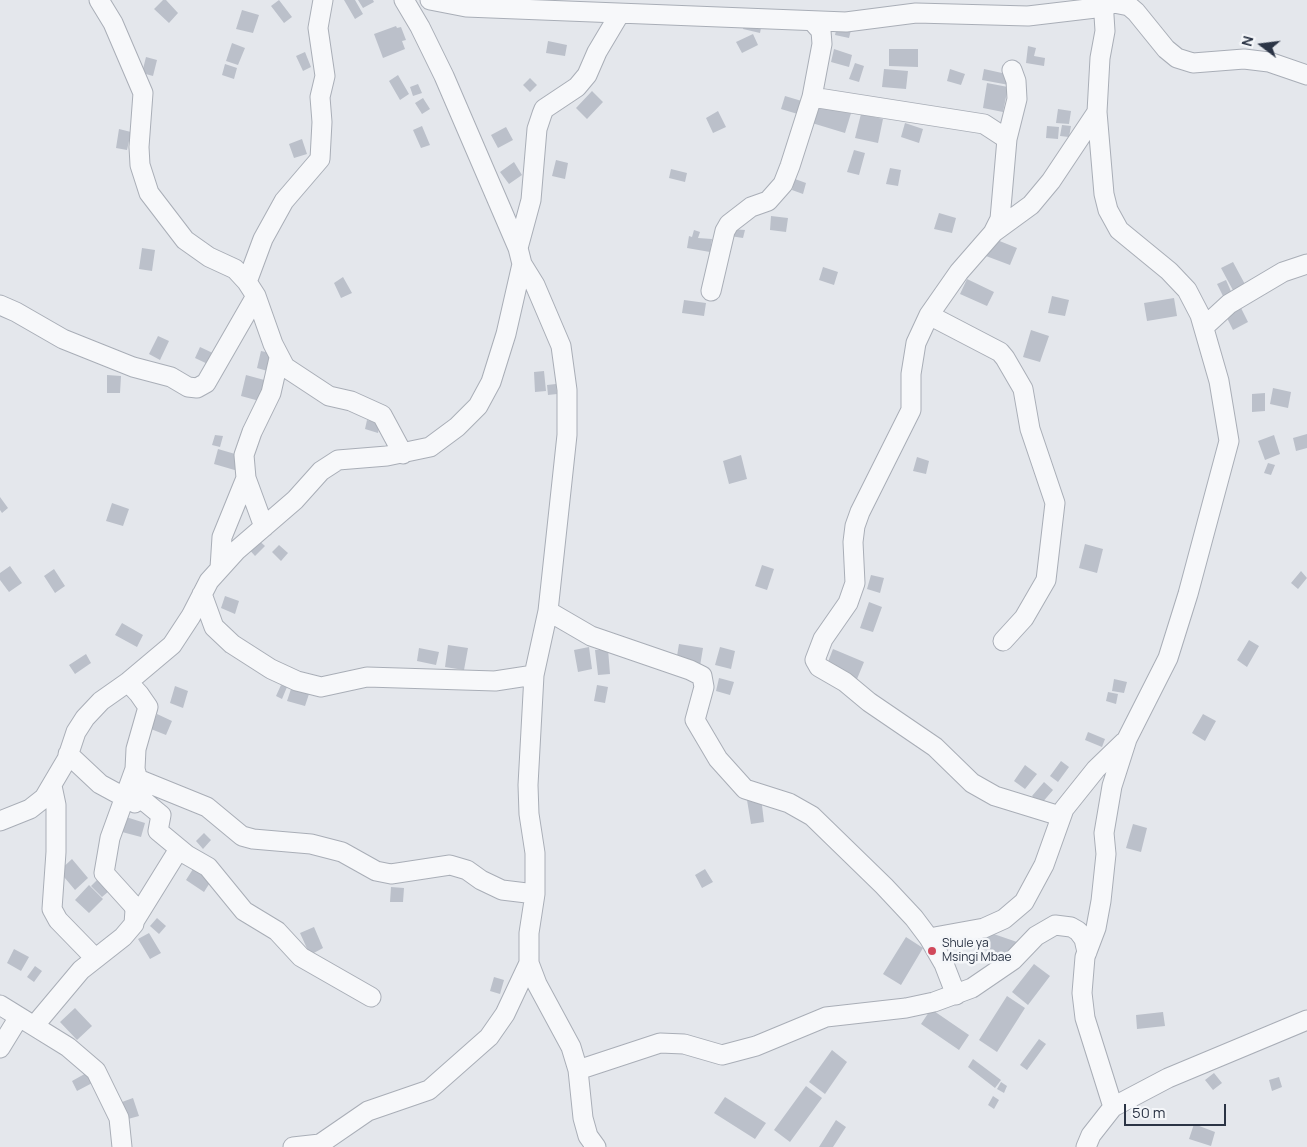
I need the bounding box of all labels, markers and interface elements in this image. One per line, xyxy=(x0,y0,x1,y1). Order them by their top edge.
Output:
north arrow xyxy=(1237,20,1287,70)
text: N xyxy=(1237,34,1258,48)
place label: Shule ya Msingi Mbae xyxy=(942,937,1011,965)
marker: Shule ya Msingi Mbae xyxy=(926,945,938,957)
scale bar xyxy=(1127,1094,1230,1126)
text: 50 m xyxy=(1132,1102,1166,1123)

